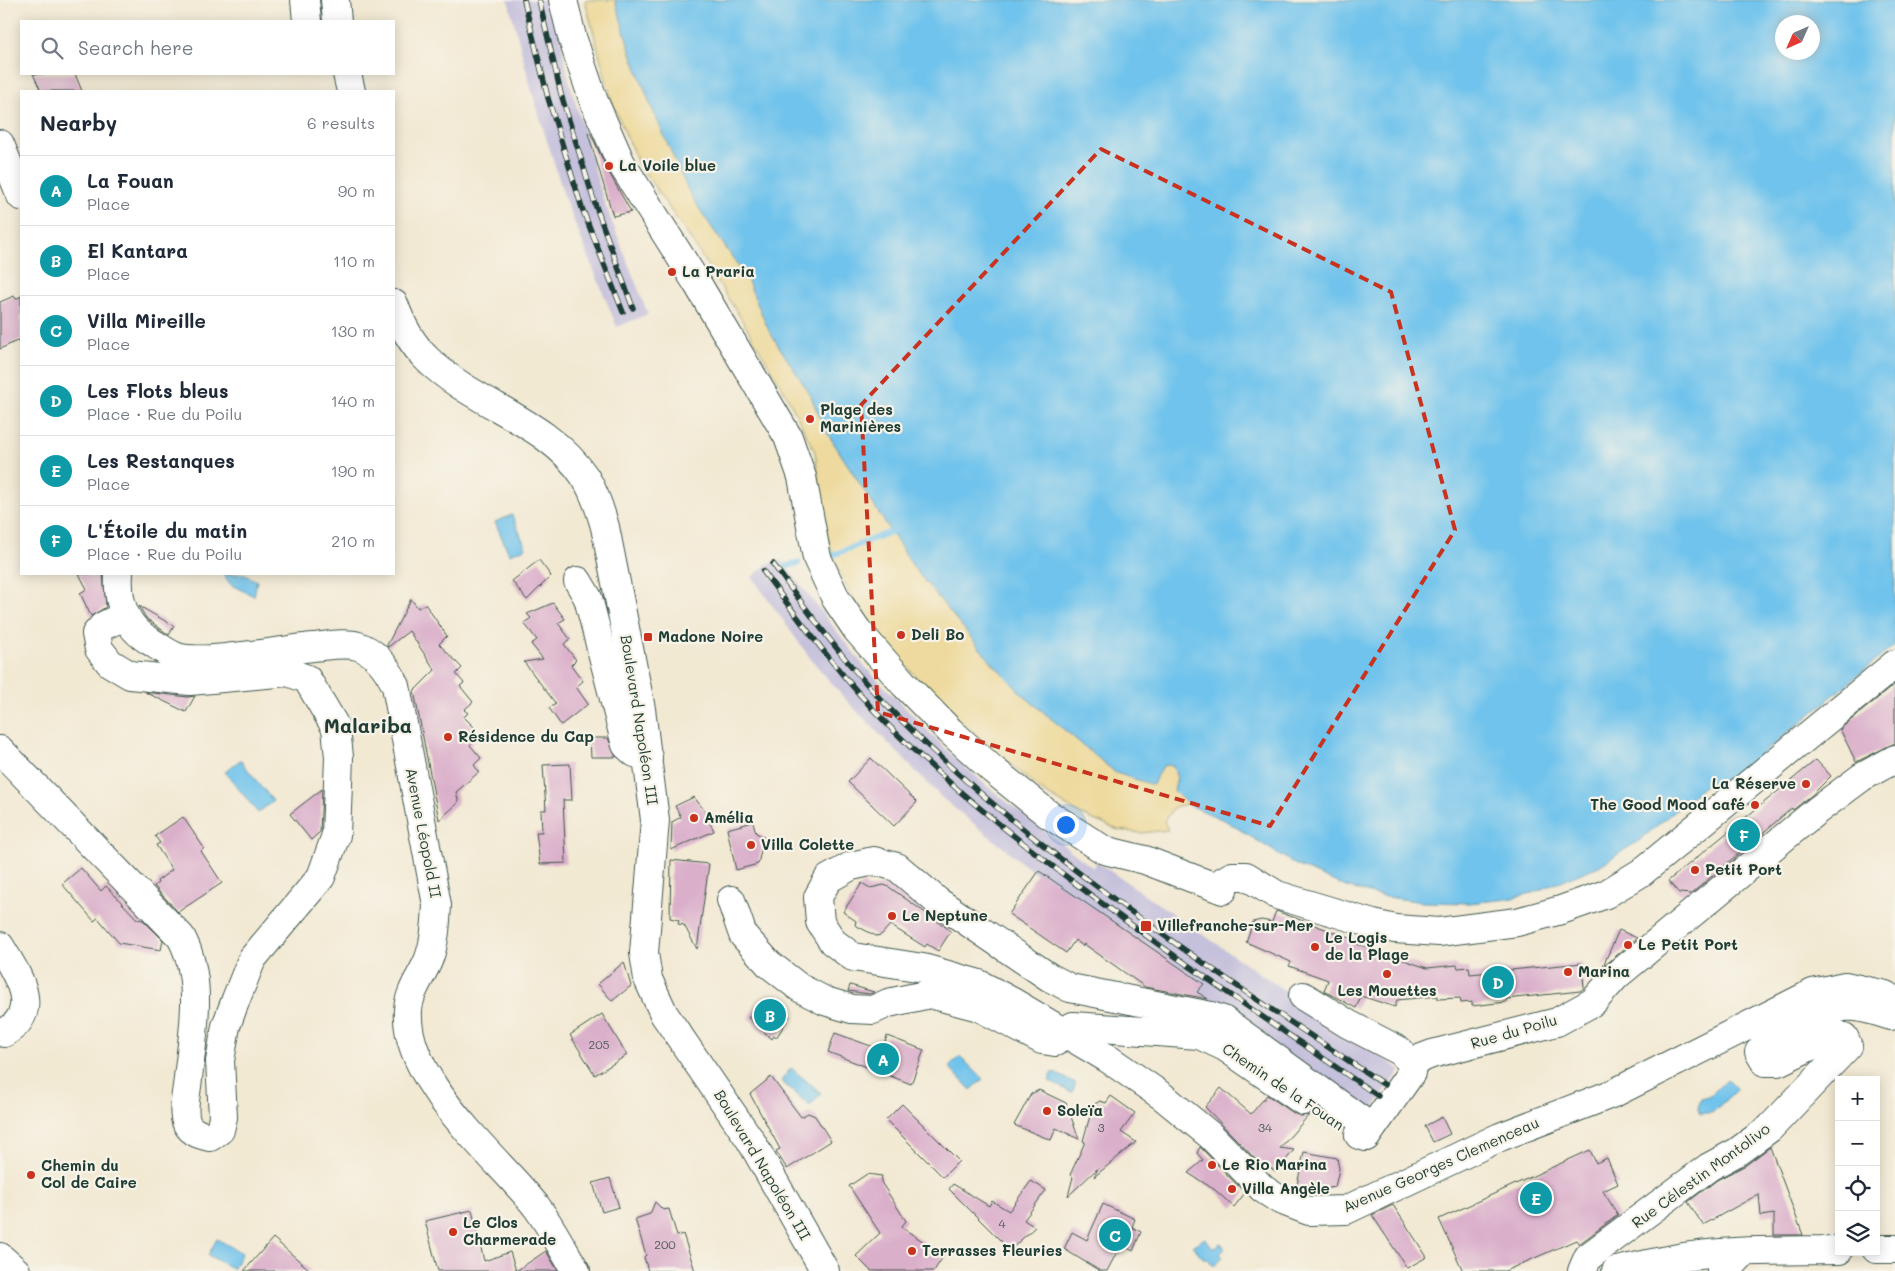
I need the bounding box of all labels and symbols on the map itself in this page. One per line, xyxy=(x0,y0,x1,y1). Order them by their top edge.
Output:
north arrow xyxy=(1775,15,1820,60)
place label: La Voile blue xyxy=(619,155,716,175)
marker: La Voile blue xyxy=(603,160,615,172)
place label: La Praria xyxy=(682,261,755,281)
marker: La Praria xyxy=(666,266,678,278)
place label: Plage des Marinières xyxy=(820,399,901,436)
marker: Plage des Marinières xyxy=(804,413,816,425)
place label: Deli Bo xyxy=(911,624,964,644)
place label: Madone Noire xyxy=(658,626,763,646)
marker: Deli Bo xyxy=(895,629,907,641)
marker: Madone Noire xyxy=(642,631,654,643)
street label: Boulevard Napoléon III xyxy=(617,633,663,807)
district label: Malariba xyxy=(324,712,412,738)
place label: Résidence du Cap xyxy=(458,726,594,746)
marker: Résidence du Cap xyxy=(442,731,454,743)
street label: Avenue Léopold II xyxy=(402,766,446,900)
place label: La Réserve xyxy=(1712,773,1796,793)
marker: La Réserve xyxy=(1800,778,1812,790)
place label: The Good Mood café xyxy=(1590,794,1745,814)
marker: The Good Mood café xyxy=(1749,799,1761,811)
place label: Amélia xyxy=(704,807,754,827)
marker: Amélia xyxy=(688,812,700,824)
your location xyxy=(1053,812,1079,838)
pin: F xyxy=(1728,816,1760,854)
place label: Villa Colette xyxy=(761,834,854,854)
marker: Villa Colette xyxy=(745,839,757,851)
place label: Petit Port xyxy=(1705,859,1782,879)
marker: Petit Port xyxy=(1689,864,1701,876)
place label: Le Neptune xyxy=(902,905,988,925)
marker: Le Neptune xyxy=(886,910,898,922)
place label: Villefranche-sur-Mer xyxy=(1157,915,1313,935)
marker: Villefranche-sur-Mer xyxy=(1139,919,1153,933)
place label: Le Logis de la Plage xyxy=(1325,927,1409,964)
place label: Le Petit Port xyxy=(1638,934,1738,954)
marker: Le Petit Port xyxy=(1622,939,1634,951)
marker: Le Logis de la Plage xyxy=(1309,941,1321,953)
place label: Marina xyxy=(1578,961,1630,981)
pin: D xyxy=(1482,963,1514,1001)
marker: Marina xyxy=(1562,966,1574,978)
marker: Les Mouettes xyxy=(1381,968,1393,980)
place label: Les Mouettes xyxy=(1337,980,1437,1000)
pin: B xyxy=(754,996,786,1034)
street label: Rue du Poilu xyxy=(1468,1009,1559,1053)
house number: 205 xyxy=(588,1036,610,1052)
street label: Chemin de la Fouan xyxy=(1219,1038,1348,1134)
pin: A xyxy=(867,1040,899,1078)
street label: Boulevard Napoléon III xyxy=(710,1086,816,1244)
place label: Soleïa xyxy=(1057,1100,1103,1120)
marker: Soleïa xyxy=(1041,1105,1053,1117)
street label: Avenue Georges Clemenceau xyxy=(1339,1112,1542,1216)
street label: Rue Célestin Montolivo xyxy=(1627,1118,1774,1232)
house number: 3 xyxy=(1097,1119,1105,1135)
house number: 34 xyxy=(1258,1119,1272,1135)
place label: Le Rio Marina xyxy=(1222,1154,1327,1174)
place label: Chemin du Col de Caire xyxy=(41,1155,137,1192)
marker: Le Rio Marina xyxy=(1206,1159,1218,1171)
marker: Chemin du Col de Caire xyxy=(25,1169,37,1181)
place label: Villa Angèle xyxy=(1242,1178,1330,1198)
pin: E xyxy=(1520,1179,1552,1217)
marker: Villa Angèle xyxy=(1226,1183,1238,1195)
place label: Le Clos Charmerade xyxy=(463,1212,556,1249)
house number: 4 xyxy=(998,1215,1006,1231)
pin: C xyxy=(1099,1216,1131,1254)
marker: Le Clos Charmerade xyxy=(447,1226,459,1238)
house number: 200 xyxy=(654,1236,676,1252)
place label: Terrasses Fleuries xyxy=(922,1240,1062,1260)
marker: Terrasses Fleuries xyxy=(906,1245,918,1257)

